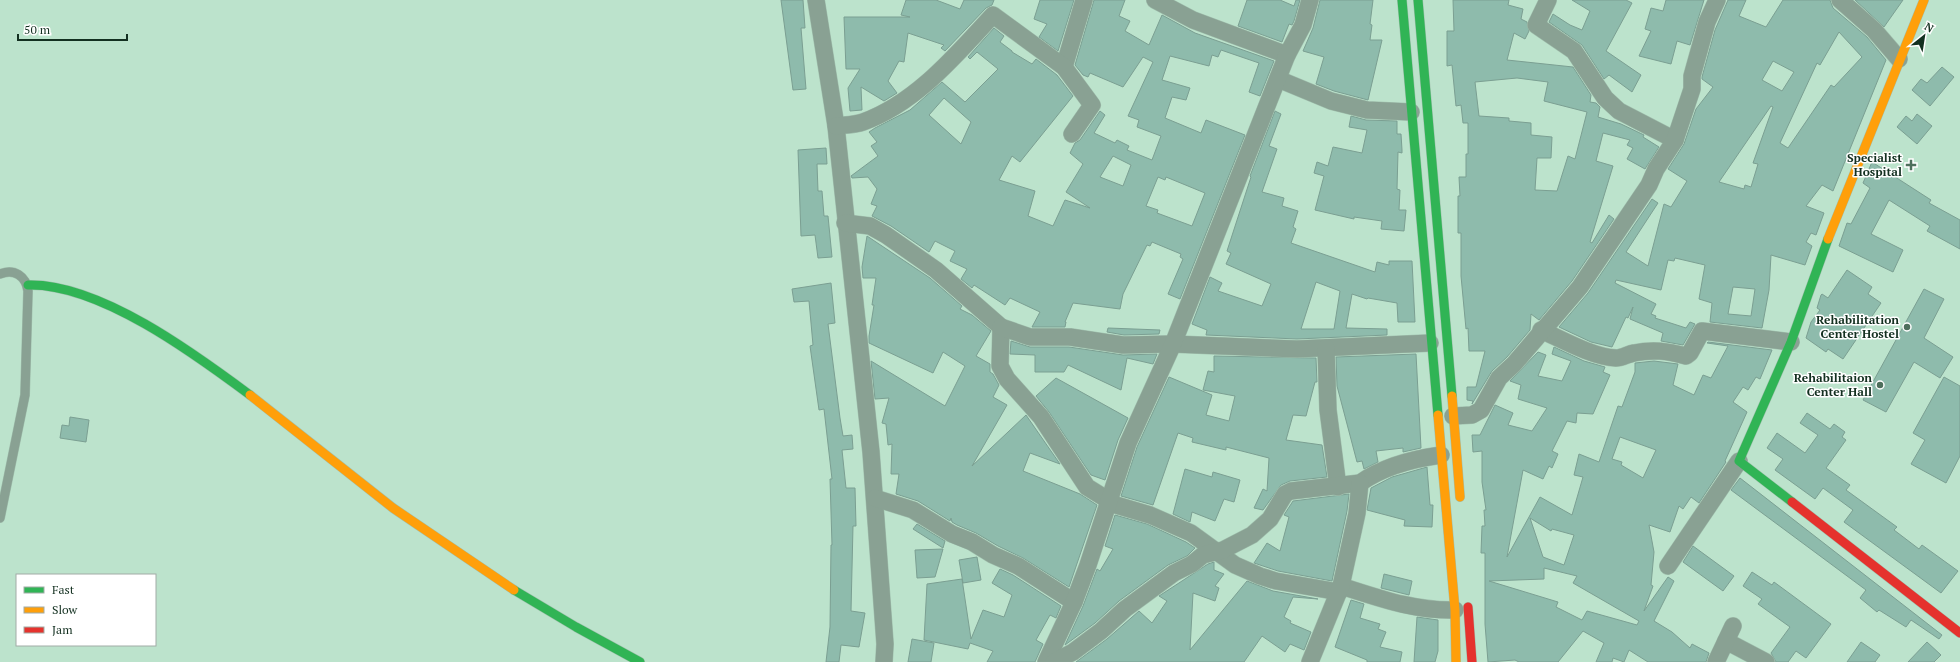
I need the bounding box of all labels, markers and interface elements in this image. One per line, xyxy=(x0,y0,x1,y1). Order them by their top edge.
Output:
scale bar xyxy=(18,16,127,42)
north arrow xyxy=(1904,16,1944,56)
text: N xyxy=(1922,19,1937,36)
text: 50 m xyxy=(24,22,51,37)
place label: Specialist Hospital xyxy=(1847,150,1902,179)
marker: Specialist Hospital xyxy=(1905,159,1917,171)
place label: Rehabilitation Center Hostel xyxy=(1816,312,1899,341)
marker: Rehabilitation Center Hostel xyxy=(1902,322,1912,332)
place label: Rehabilitaion Center Hall xyxy=(1794,370,1872,399)
marker: Rehabilitaion Center Hall xyxy=(1875,380,1885,390)
legend xyxy=(16,574,156,646)
text: Fast xyxy=(52,582,75,597)
text: Slow xyxy=(52,602,78,617)
text: Jam xyxy=(52,622,73,637)

